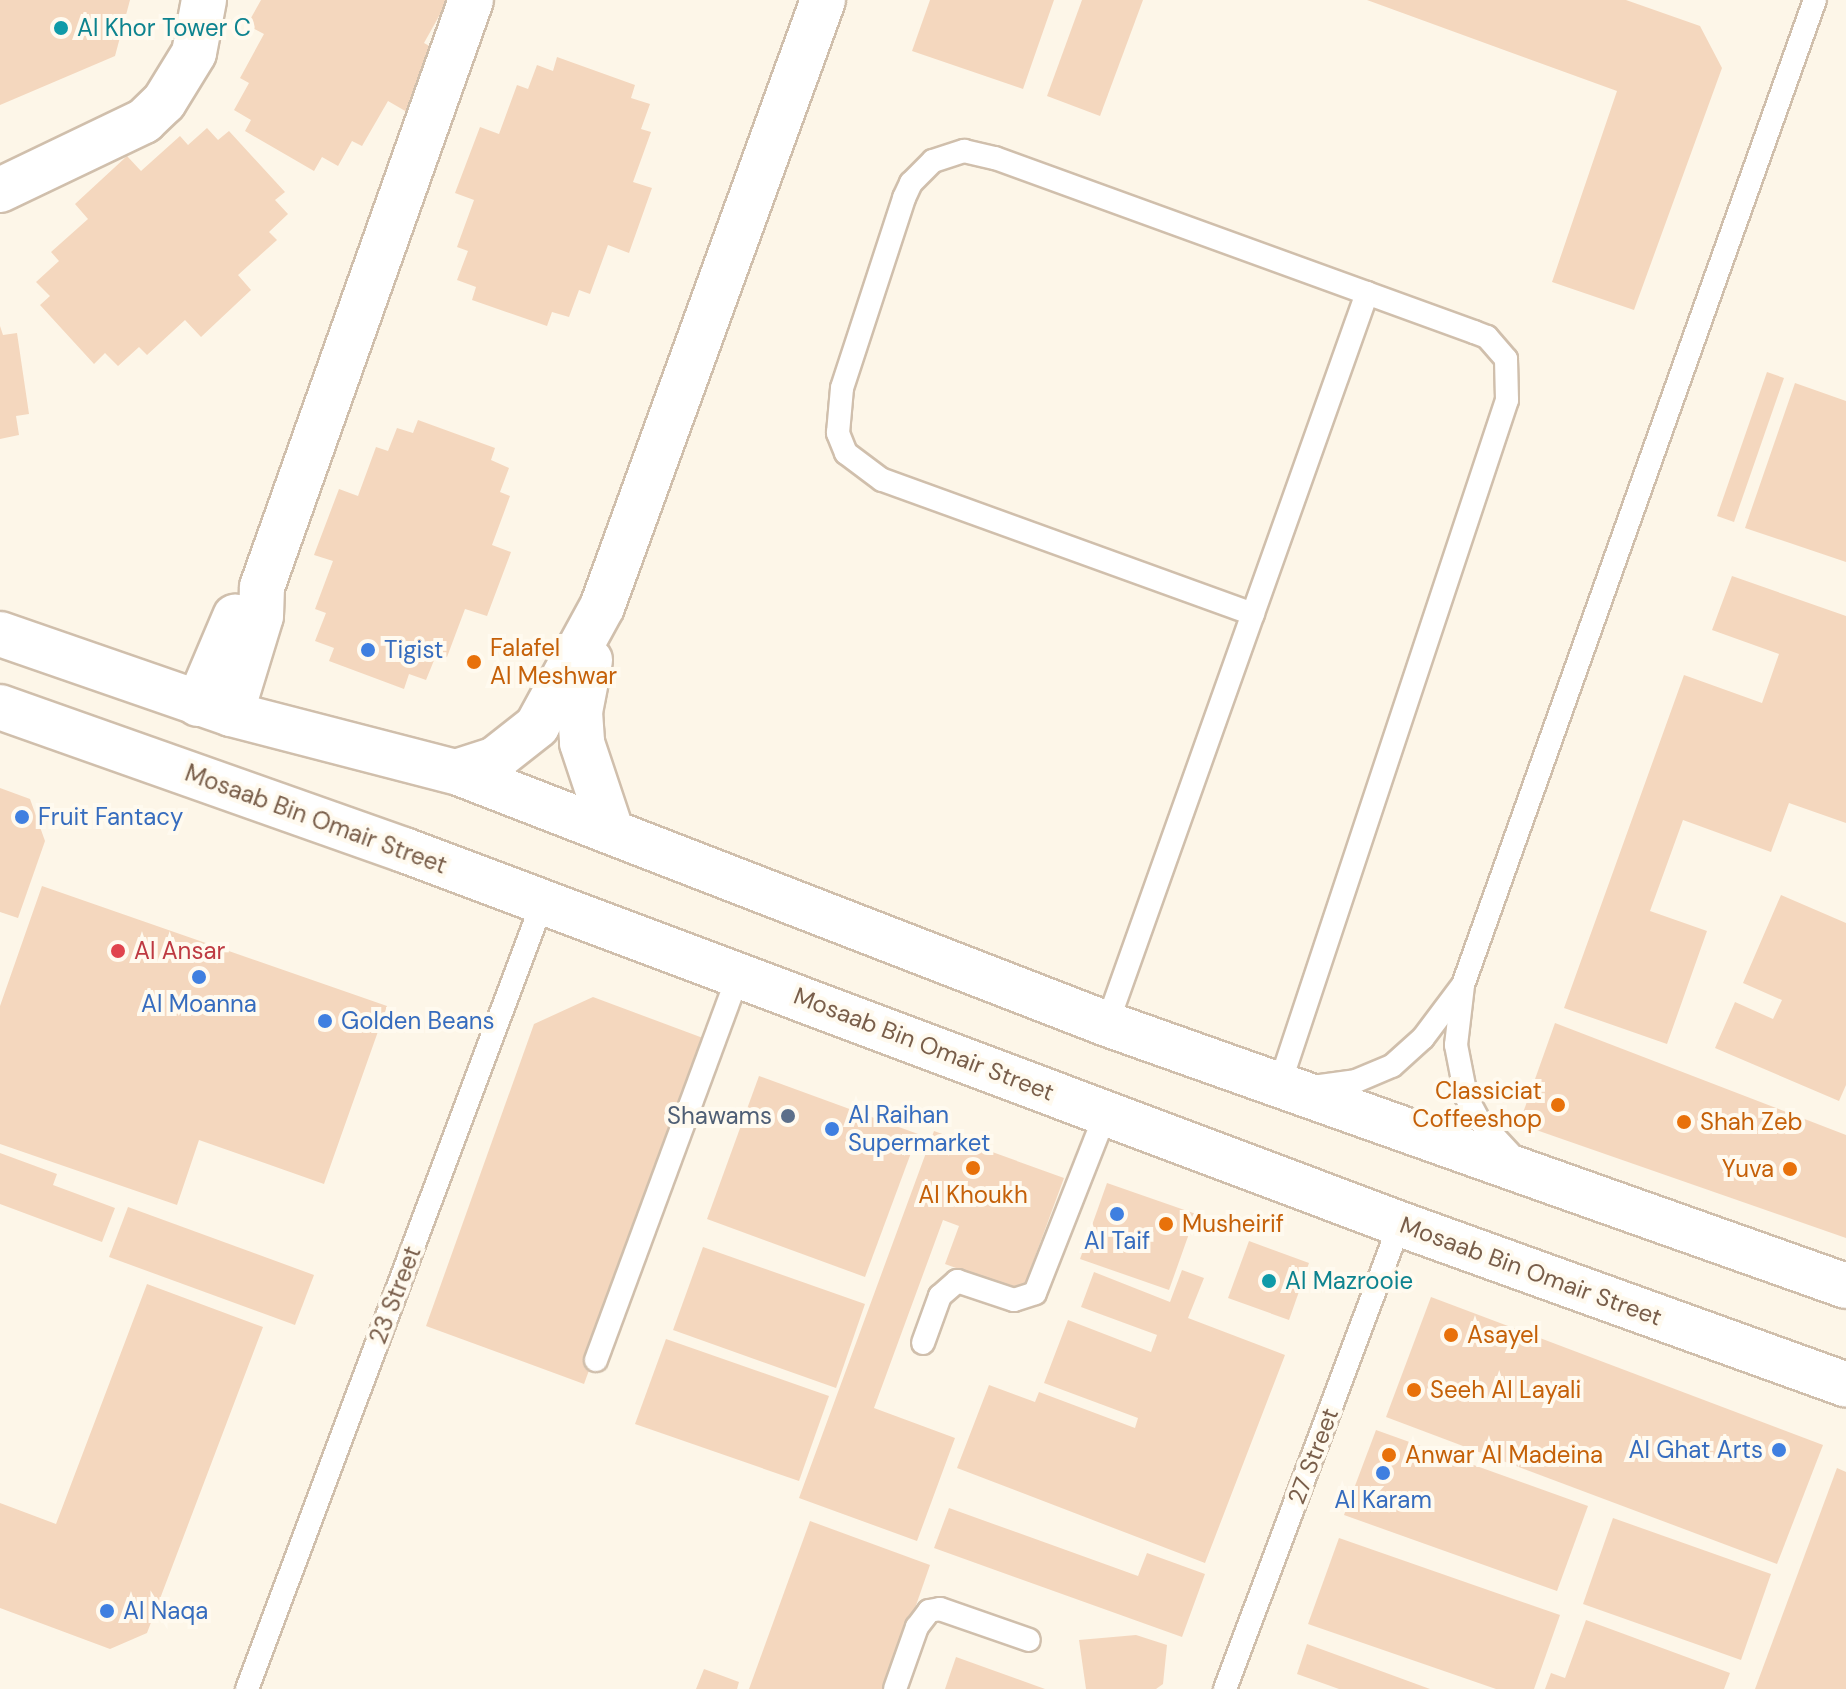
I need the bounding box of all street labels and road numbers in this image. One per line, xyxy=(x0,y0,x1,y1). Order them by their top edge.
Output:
street label: Mosaab Bin Omair Street xyxy=(181,758,451,880)
street label: Mosaab Bin Omair Street xyxy=(790,981,1058,1107)
street label: Mosaab Bin Omair Street xyxy=(1396,1210,1666,1332)
street label: 23 Street xyxy=(363,1242,427,1348)
street label: 27 Street xyxy=(1282,1404,1344,1508)

